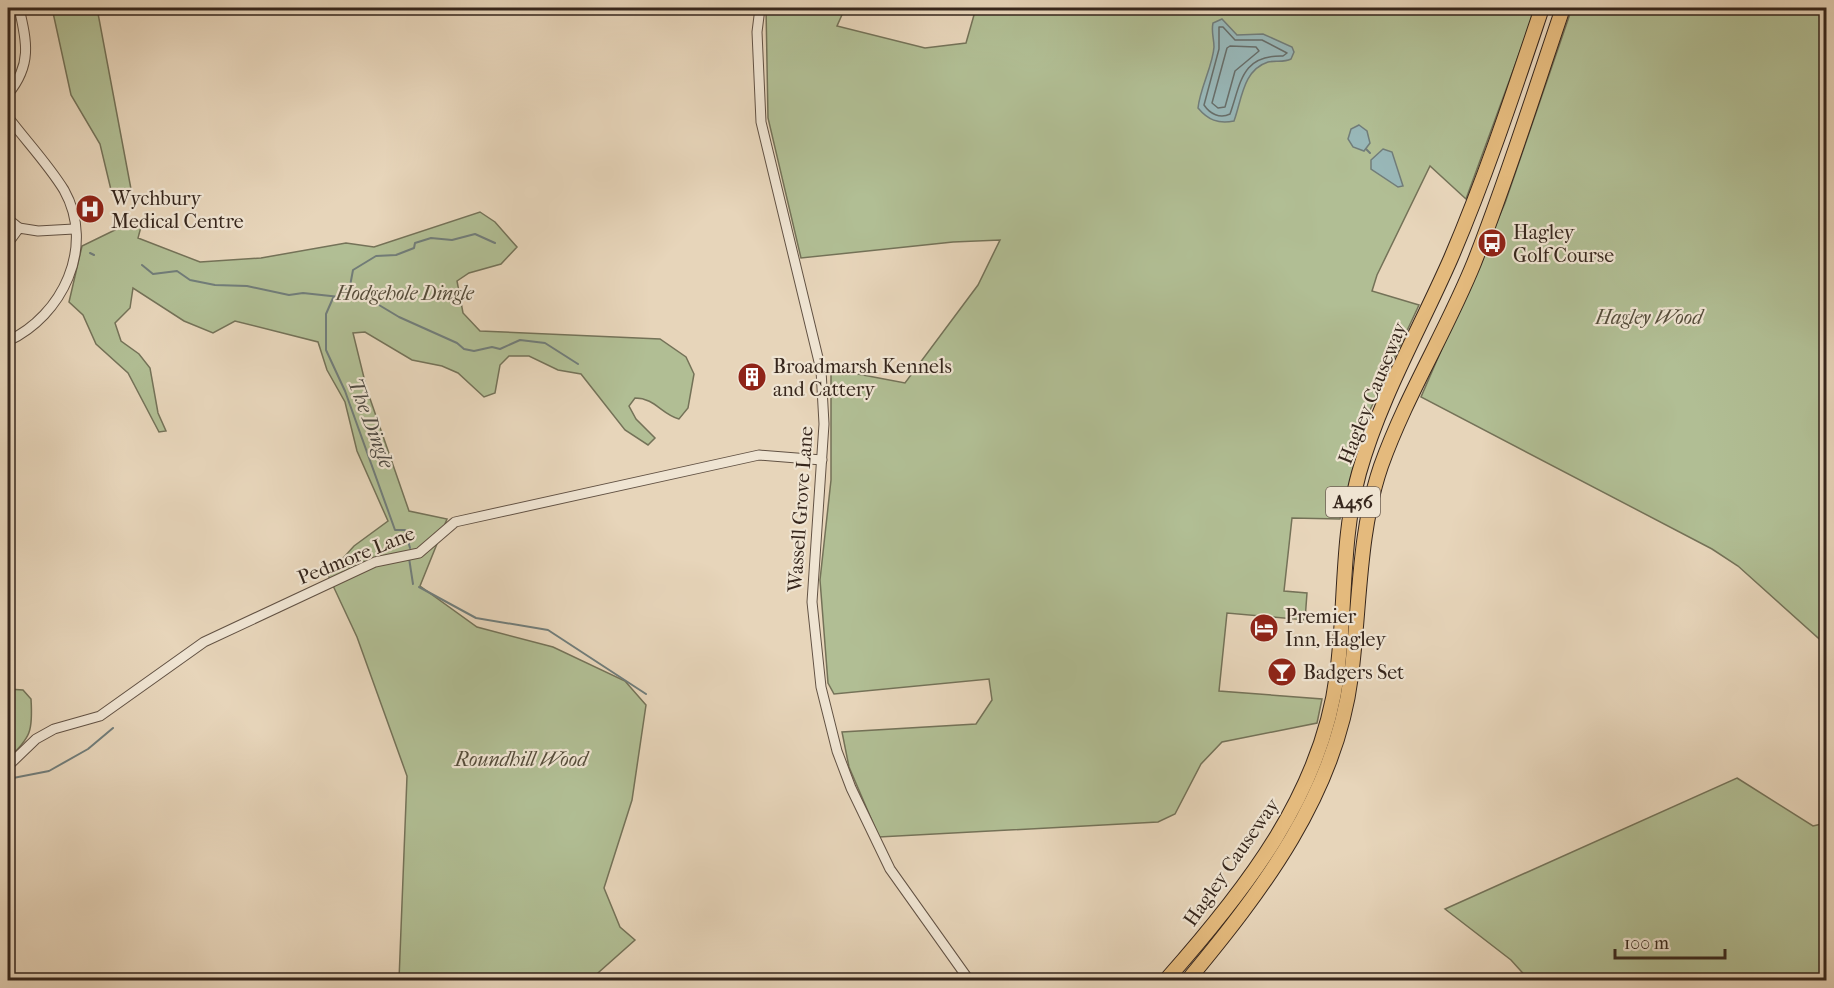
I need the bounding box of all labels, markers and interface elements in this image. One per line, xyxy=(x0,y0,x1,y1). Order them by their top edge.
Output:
place label: Wychbury Medical Centre xyxy=(110,187,244,233)
hospital icon: Wychbury Medical Centre xyxy=(74,193,106,225)
place label: Hagley Golf Course xyxy=(1513,221,1614,267)
bus stop icon: Hagley Golf Course xyxy=(1476,227,1508,259)
park label: Hodgehole Dingle xyxy=(335,282,475,305)
park label: Hagley Wood xyxy=(1595,306,1705,329)
street label: Hagley Causeway xyxy=(1334,318,1412,467)
place label: Broadmarsh Kennels and Cattery xyxy=(773,355,952,401)
building icon: Broadmarsh Kennels and Cattery xyxy=(736,361,768,393)
water label: The Dingle xyxy=(343,375,399,472)
street label: Wassell Grove Lane xyxy=(783,425,818,594)
road number: A456 xyxy=(1326,487,1380,517)
street label: Pedmore Lane xyxy=(294,521,418,589)
place label: Premier Inn, Hagley xyxy=(1285,605,1387,651)
hotel icon: Premier Inn, Hagley xyxy=(1248,612,1280,644)
bar icon: Badgers Set xyxy=(1266,656,1298,688)
place label: Badgers Set xyxy=(1303,661,1404,684)
park label: Roundhill Wood xyxy=(453,748,590,771)
street label: Hagley Causeway xyxy=(1179,793,1285,931)
scale bar xyxy=(1615,922,1724,960)
text: 100 m xyxy=(1624,933,1669,954)

